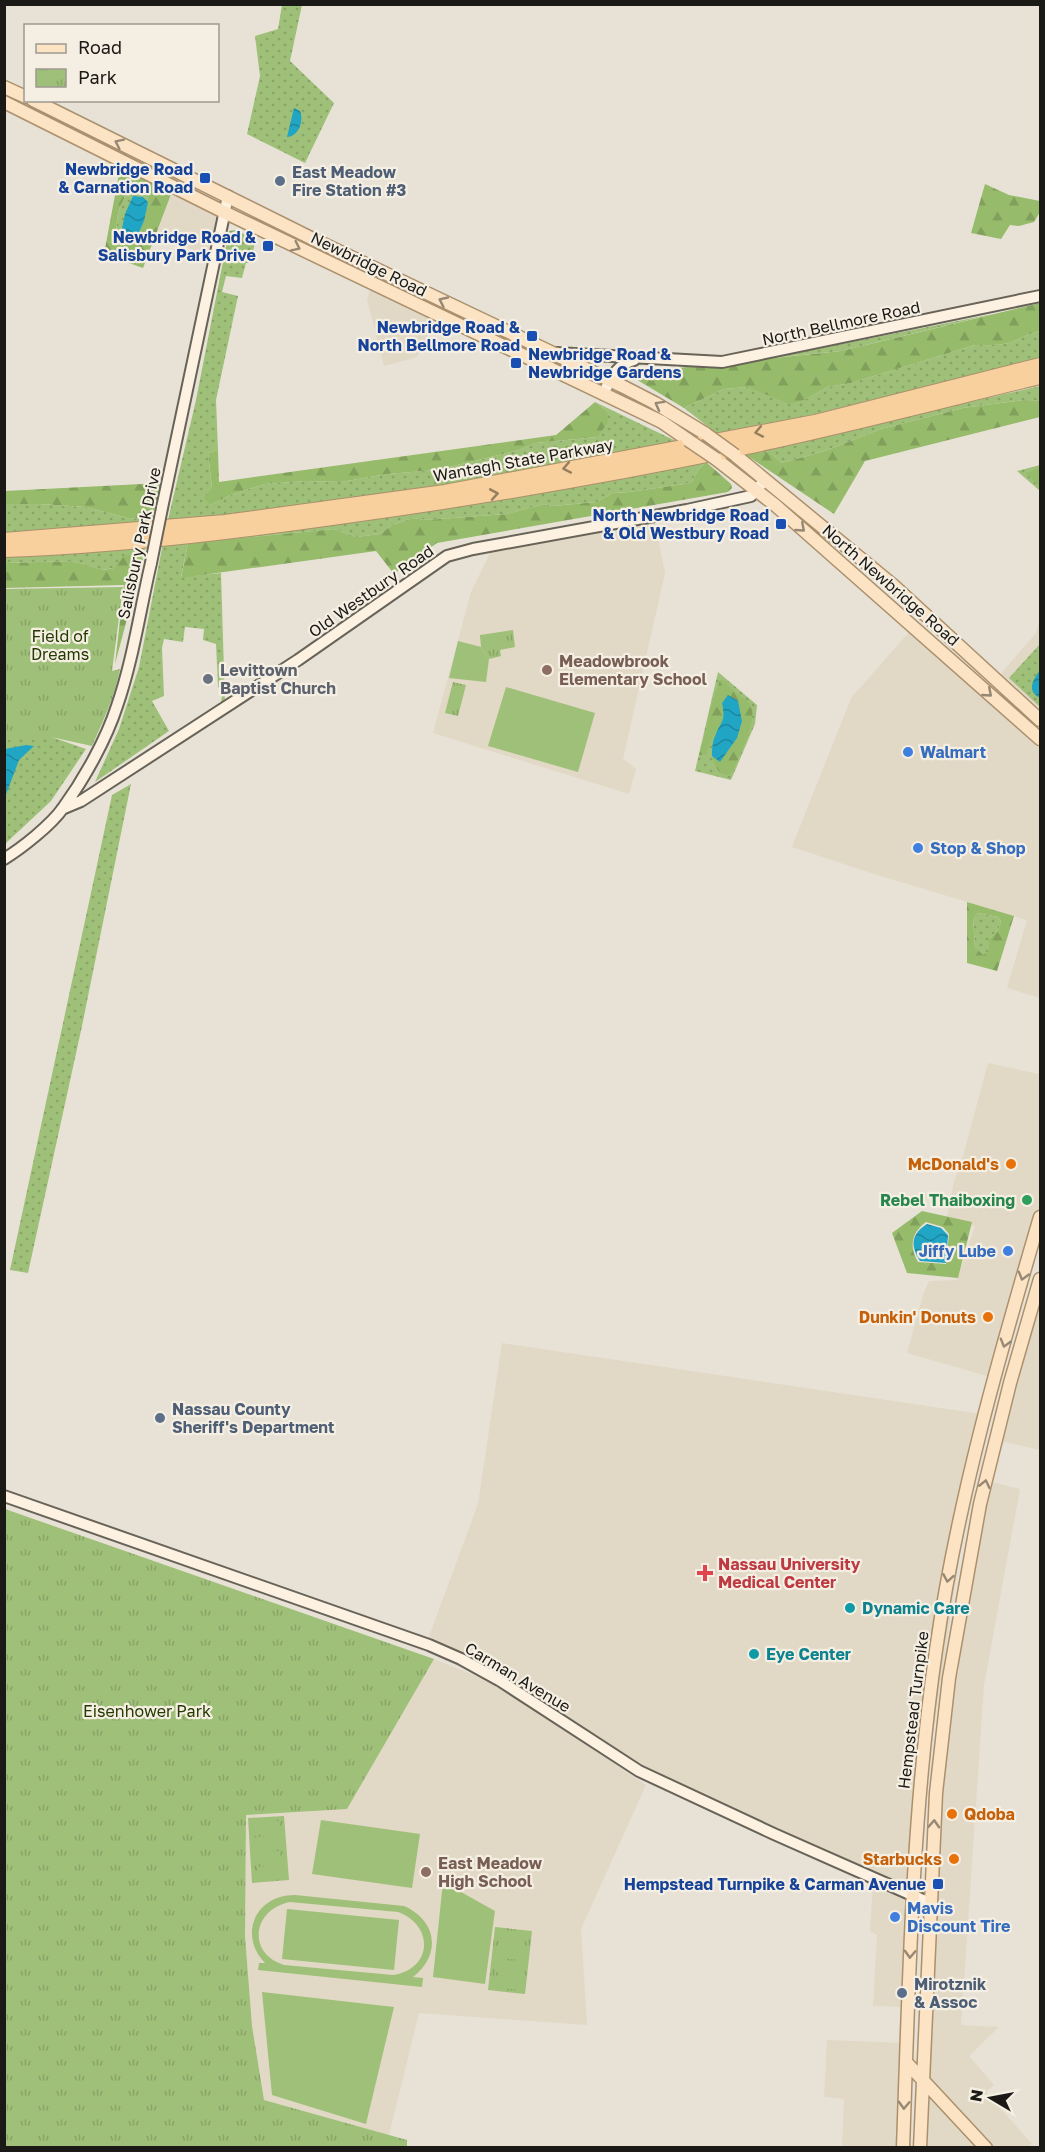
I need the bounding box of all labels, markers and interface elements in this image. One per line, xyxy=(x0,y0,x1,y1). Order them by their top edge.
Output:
legend xyxy=(24,24,219,102)
text: Road xyxy=(78,36,122,58)
text: Park xyxy=(78,66,117,88)
one-way arrow xyxy=(114,139,125,150)
place label: Newbridge Road & Carnation Road xyxy=(58,159,193,197)
place label: East Meadow Fire Station #3 xyxy=(292,162,407,200)
marker: Newbridge Road & Carnation Road xyxy=(198,171,212,185)
marker: East Meadow Fire Station #3 xyxy=(273,174,287,188)
place label: Newbridge Road & Salisbury Park Drive xyxy=(98,227,257,265)
street label: Newbridge Road xyxy=(308,227,430,301)
marker: Newbridge Road & Salisbury Park Drive xyxy=(261,239,275,253)
one-way arrow xyxy=(289,239,300,251)
street label: North Bellmore Road xyxy=(760,296,922,350)
one-way arrow xyxy=(439,297,450,309)
place label: Newbridge Road & North Bellmore Road xyxy=(358,317,521,355)
marker: Newbridge Road & North Bellmore Road xyxy=(525,329,539,343)
place label: Newbridge Road & Newbridge Gardens xyxy=(528,344,681,382)
marker: Newbridge Road & Newbridge Gardens xyxy=(509,356,523,370)
one-way arrow xyxy=(655,401,665,412)
one-way arrow xyxy=(754,425,764,438)
street label: Wantagh State Parkway xyxy=(431,434,615,486)
one-way arrow xyxy=(563,461,573,474)
street label: Salisbury Park Drive xyxy=(113,465,165,621)
one-way arrow xyxy=(489,488,499,501)
place label: North Newbridge Road & Old Westbury Road xyxy=(593,505,769,543)
marker: North Newbridge Road & Old Westbury Road xyxy=(774,517,788,531)
street label: North Newbridge Road xyxy=(818,520,964,650)
one-way arrow xyxy=(794,521,805,532)
street label: Old Westbury Road xyxy=(305,540,437,642)
park label: Field of Dreams xyxy=(31,626,89,664)
place label: Meadowbrook Elementary School xyxy=(559,651,708,689)
place label: Levittown Baptist Church xyxy=(220,660,336,698)
marker: Meadowbrook Elementary School xyxy=(540,663,554,677)
marker: Levittown Baptist Church xyxy=(201,672,215,686)
one-way arrow xyxy=(981,686,992,697)
place label: Walmart xyxy=(920,742,986,762)
marker: Walmart xyxy=(901,745,915,759)
place label: Stop & Shop xyxy=(930,838,1026,858)
marker: Stop & Shop xyxy=(911,841,925,855)
place label: McDonald's xyxy=(908,1154,999,1174)
marker: McDonald's xyxy=(1004,1157,1018,1171)
place label: Rebel Thaiboxing xyxy=(880,1190,1015,1210)
marker: Rebel Thaiboxing xyxy=(1020,1193,1034,1207)
place label: Jiffy Lube xyxy=(919,1241,996,1261)
marker: Jiffy Lube xyxy=(1001,1244,1015,1258)
one-way arrow xyxy=(1018,1271,1031,1281)
place label: Dunkin' Donuts xyxy=(859,1307,976,1327)
marker: Dunkin' Donuts xyxy=(981,1310,995,1324)
one-way arrow xyxy=(999,1337,1012,1347)
place label: Nassau County Sheriff's Department xyxy=(172,1399,334,1437)
marker: Nassau County Sheriff's Department xyxy=(153,1411,167,1425)
one-way arrow xyxy=(978,1480,991,1490)
place label: Nassau University Medical Center xyxy=(718,1554,861,1592)
marker: Nassau University Medical Center xyxy=(696,1564,714,1582)
one-way arrow xyxy=(943,1573,955,1583)
place label: Dynamic Care xyxy=(862,1598,970,1618)
marker: Dynamic Care xyxy=(843,1601,857,1615)
street label: Hempstead Turnpike xyxy=(893,1630,933,1790)
street label: Carman Avenue xyxy=(462,1638,574,1716)
place label: Eye Center xyxy=(766,1644,851,1664)
marker: Eye Center xyxy=(747,1647,761,1661)
park label: Eisenhower Park xyxy=(83,1701,211,1721)
place label: Qdoba xyxy=(964,1804,1015,1824)
marker: Qdoba xyxy=(945,1807,959,1821)
one-way arrow xyxy=(928,1819,941,1828)
place label: Starbucks xyxy=(863,1849,942,1869)
marker: Starbucks xyxy=(947,1852,961,1866)
place label: East Meadow High School xyxy=(438,1853,543,1891)
marker: East Meadow High School xyxy=(419,1865,433,1879)
place label: Hempstead Turnpike & Carman Avenue xyxy=(624,1874,926,1894)
marker: Hempstead Turnpike & Carman Avenue xyxy=(931,1877,945,1891)
place label: Mavis Discount Tire xyxy=(907,1898,1010,1936)
marker: Mavis Discount Tire xyxy=(888,1910,902,1924)
one-way arrow xyxy=(903,1950,916,1959)
place label: Mirotznik & Assoc xyxy=(914,1974,987,2012)
marker: Mirotznik & Assoc xyxy=(895,1986,909,2000)
north arrow xyxy=(961,2068,1021,2128)
text: N xyxy=(965,2088,987,2103)
one-way arrow xyxy=(898,2100,911,2109)

